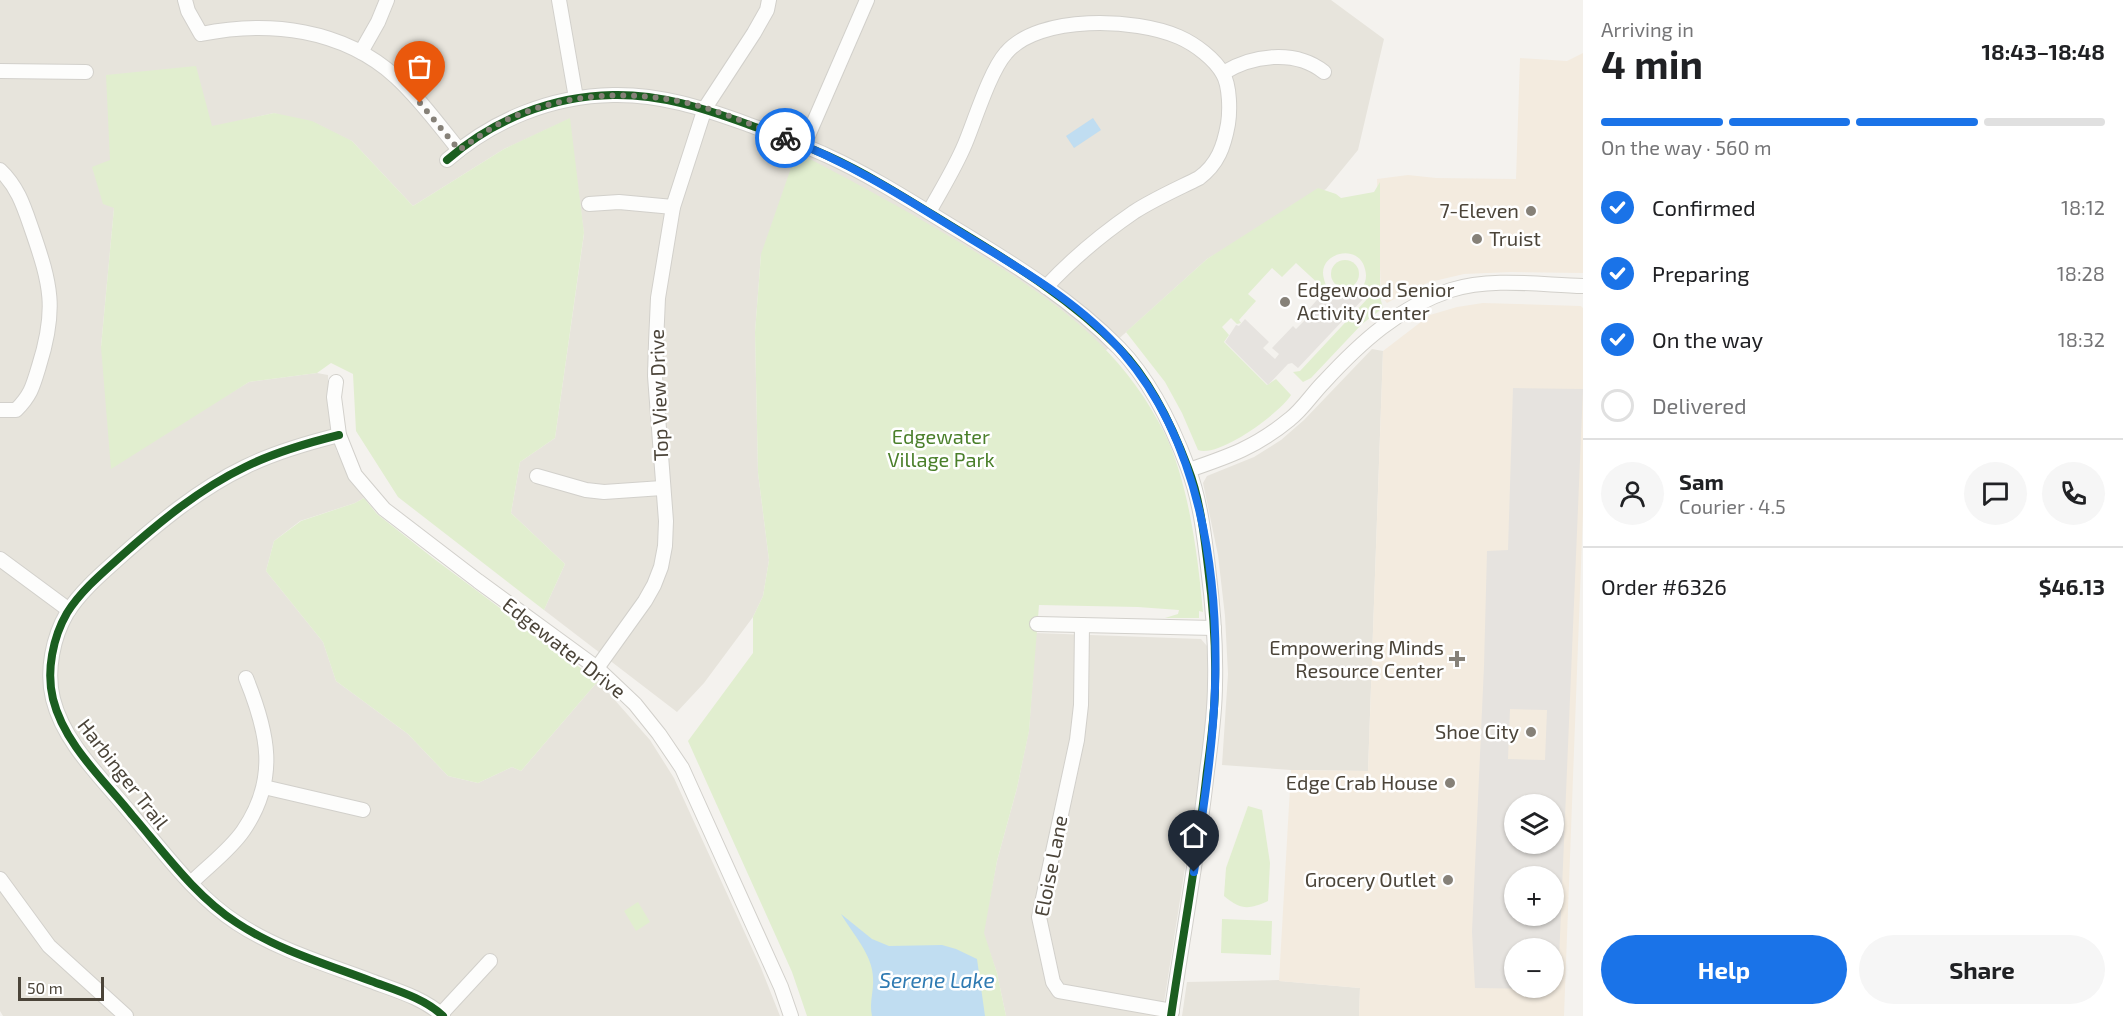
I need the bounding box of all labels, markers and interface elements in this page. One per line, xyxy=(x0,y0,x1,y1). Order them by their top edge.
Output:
text: Arriving in xyxy=(1601,17,1694,41)
text: 18:43–18:48 xyxy=(1981,38,2105,64)
text: 4 min xyxy=(1601,40,1703,87)
pin xyxy=(394,41,445,103)
icon: bag xyxy=(403,50,436,83)
courier xyxy=(755,108,815,168)
icon: bike xyxy=(769,122,802,155)
text: On the way · 560 m xyxy=(1601,135,1772,159)
icon: check xyxy=(1601,191,1634,224)
text: Confirmed xyxy=(1652,194,1756,220)
text: 18:12 xyxy=(2061,195,2105,219)
place label: 7-Eleven xyxy=(1440,198,1519,222)
marker: 7-Eleven xyxy=(1524,204,1538,218)
place label: Truist xyxy=(1489,226,1541,250)
marker: Truist xyxy=(1470,232,1484,246)
icon: check xyxy=(1601,257,1634,290)
text: Preparing xyxy=(1652,260,1750,286)
text: 18:28 xyxy=(2057,261,2105,285)
place label: Edgewood Senior Activity Center xyxy=(1297,277,1454,324)
marker: Edgewood Senior Activity Center xyxy=(1278,295,1292,309)
icon: check xyxy=(1601,323,1634,356)
text: On the way xyxy=(1652,326,1763,352)
text: 18:32 xyxy=(2058,327,2105,351)
street label: Top View Drive xyxy=(644,329,672,462)
text: Delivered xyxy=(1652,392,1747,418)
park label: Edgewater Village Park xyxy=(887,424,995,471)
button: person xyxy=(1601,462,1664,525)
button: chat xyxy=(1964,462,2027,525)
button: phone xyxy=(2042,462,2105,525)
text: Sam xyxy=(1679,468,1724,494)
text: Courier · 4.5 xyxy=(1679,494,1786,518)
text: Order #6326 xyxy=(1601,573,1727,599)
text: $46.13 xyxy=(2039,573,2105,599)
street label: Edgewater Drive xyxy=(498,592,631,703)
place label: Empowering Minds Resource Center xyxy=(1269,635,1444,682)
marker: Empowering Minds Resource Center xyxy=(1448,650,1466,668)
street label: Harbinger Trail xyxy=(73,713,174,833)
place label: Shoe City xyxy=(1435,719,1519,743)
marker: Shoe City xyxy=(1524,725,1538,739)
place label: Edge Crab House xyxy=(1286,770,1438,794)
marker: Edge Crab House xyxy=(1443,776,1457,790)
map controls xyxy=(1504,794,1564,998)
button: layers xyxy=(1504,794,1564,854)
pin xyxy=(1168,810,1219,872)
street label: Eloise Lane xyxy=(1028,813,1072,918)
icon: home xyxy=(1177,819,1210,852)
button: + xyxy=(1504,866,1564,926)
place label: Grocery Outlet xyxy=(1305,867,1436,891)
marker: Grocery Outlet xyxy=(1441,873,1455,887)
button: Help xyxy=(1601,935,1847,1004)
button: Share xyxy=(1859,935,2105,1004)
button: − xyxy=(1504,938,1564,998)
water label: Serene Lake xyxy=(879,967,995,992)
scale bar xyxy=(18,974,104,1002)
text: 50 m xyxy=(27,978,63,997)

